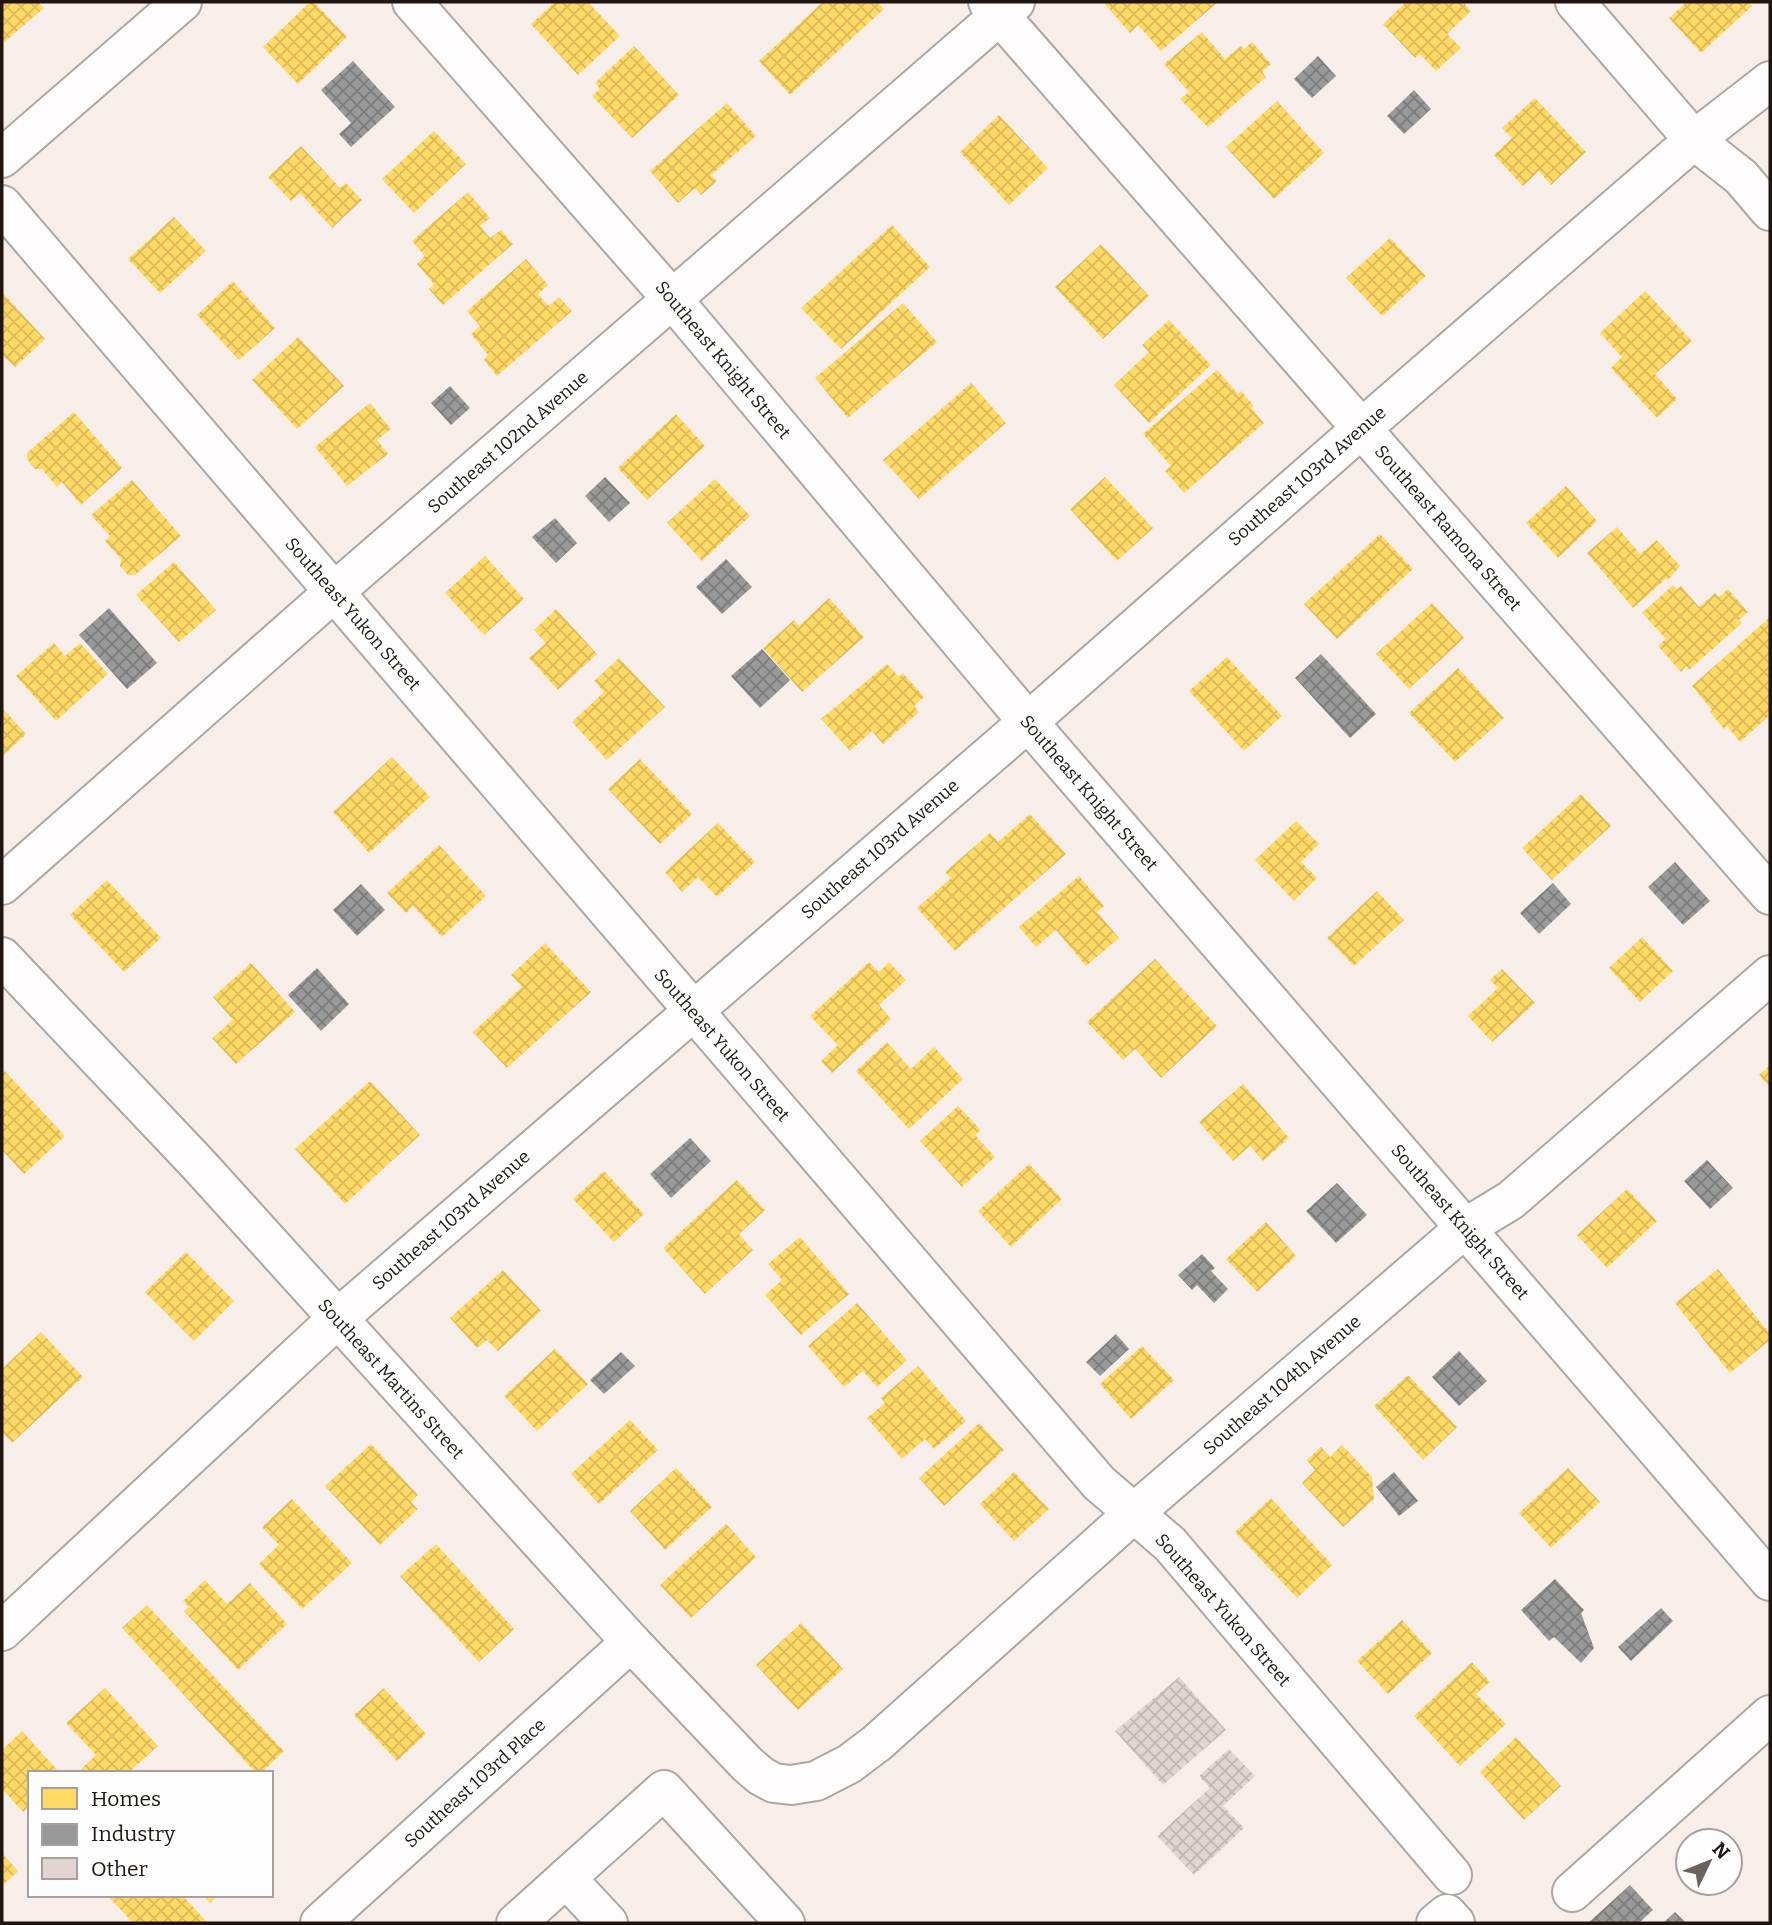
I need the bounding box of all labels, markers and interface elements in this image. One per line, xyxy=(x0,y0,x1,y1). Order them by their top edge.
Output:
street label: Southeast Knight Street xyxy=(651,277,796,444)
street label: Southeast 102nd Avenue xyxy=(423,366,593,518)
street label: Southeast 103rd Avenue xyxy=(1224,401,1390,551)
street label: Southeast Ramona Street xyxy=(1370,441,1526,616)
street label: Southeast Yukon Street xyxy=(281,533,426,695)
street label: Southeast Knight Street xyxy=(1015,711,1163,876)
street label: Southeast 103rd Avenue xyxy=(797,774,963,924)
street label: Southeast Yukon Street xyxy=(650,964,795,1126)
street label: Southeast Knight Street xyxy=(1386,1140,1534,1305)
street label: Southeast 103rd Avenue xyxy=(368,1145,534,1295)
street label: Southeast Martins Street xyxy=(313,1294,469,1464)
street label: Southeast 104th Avenue xyxy=(1199,1311,1365,1459)
street label: Southeast Yukon Street xyxy=(1151,1529,1296,1691)
street label: Southeast 103rd Place xyxy=(400,1714,550,1852)
legend xyxy=(28,1771,273,1897)
text: Homes xyxy=(91,1786,161,1812)
text: Industry xyxy=(91,1821,176,1847)
north arrow xyxy=(1674,1827,1744,1897)
text: N xyxy=(1708,1838,1735,1864)
text: Other xyxy=(91,1856,148,1882)

